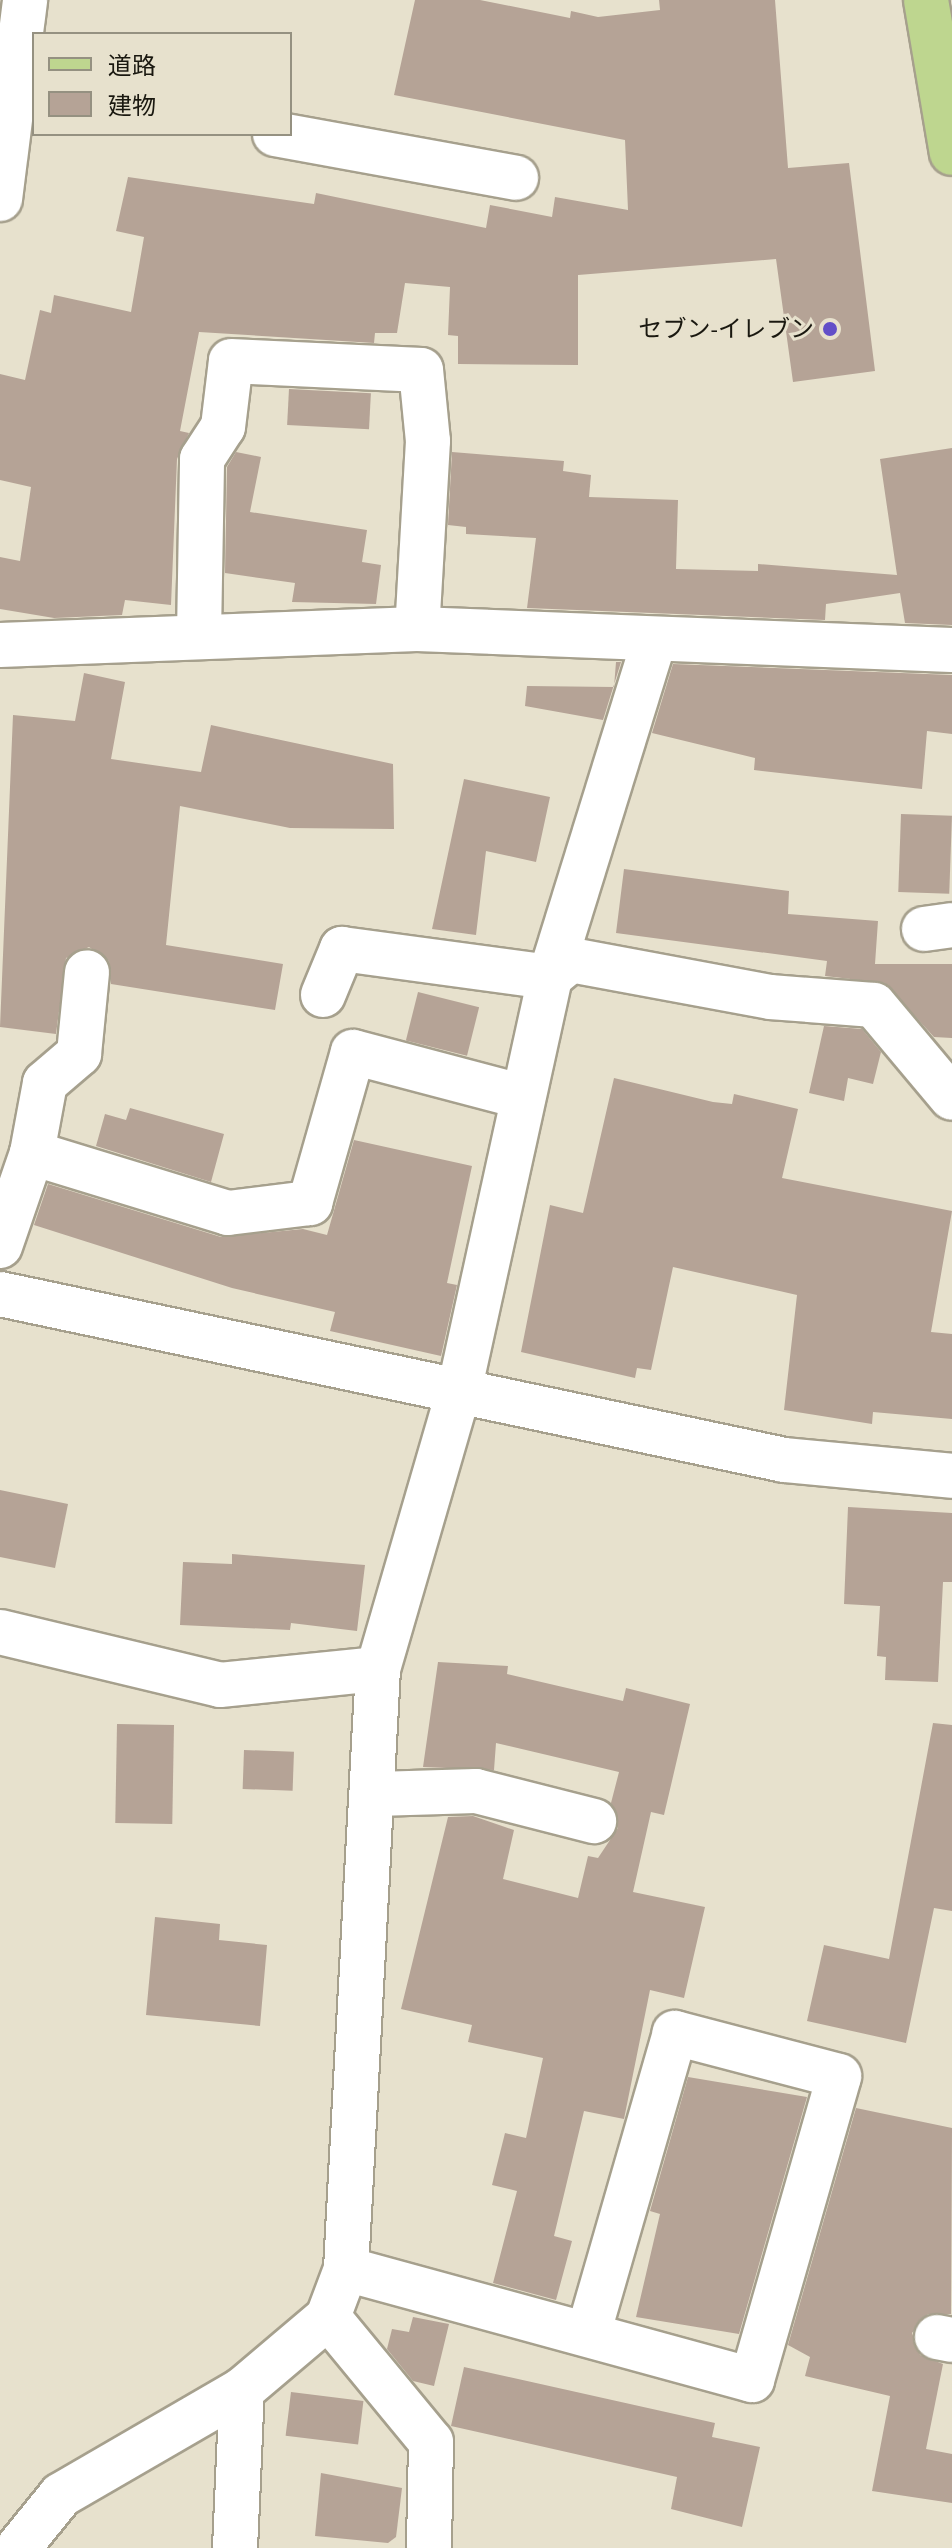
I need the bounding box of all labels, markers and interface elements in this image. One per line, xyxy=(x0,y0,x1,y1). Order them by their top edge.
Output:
legend xyxy=(32,32,292,136)
text: 道路 xyxy=(108,49,156,82)
text: 建物 xyxy=(108,89,156,122)
place label: セブン-イレブン xyxy=(639,315,814,343)
marker: セブン-イレブン xyxy=(821,320,839,338)

